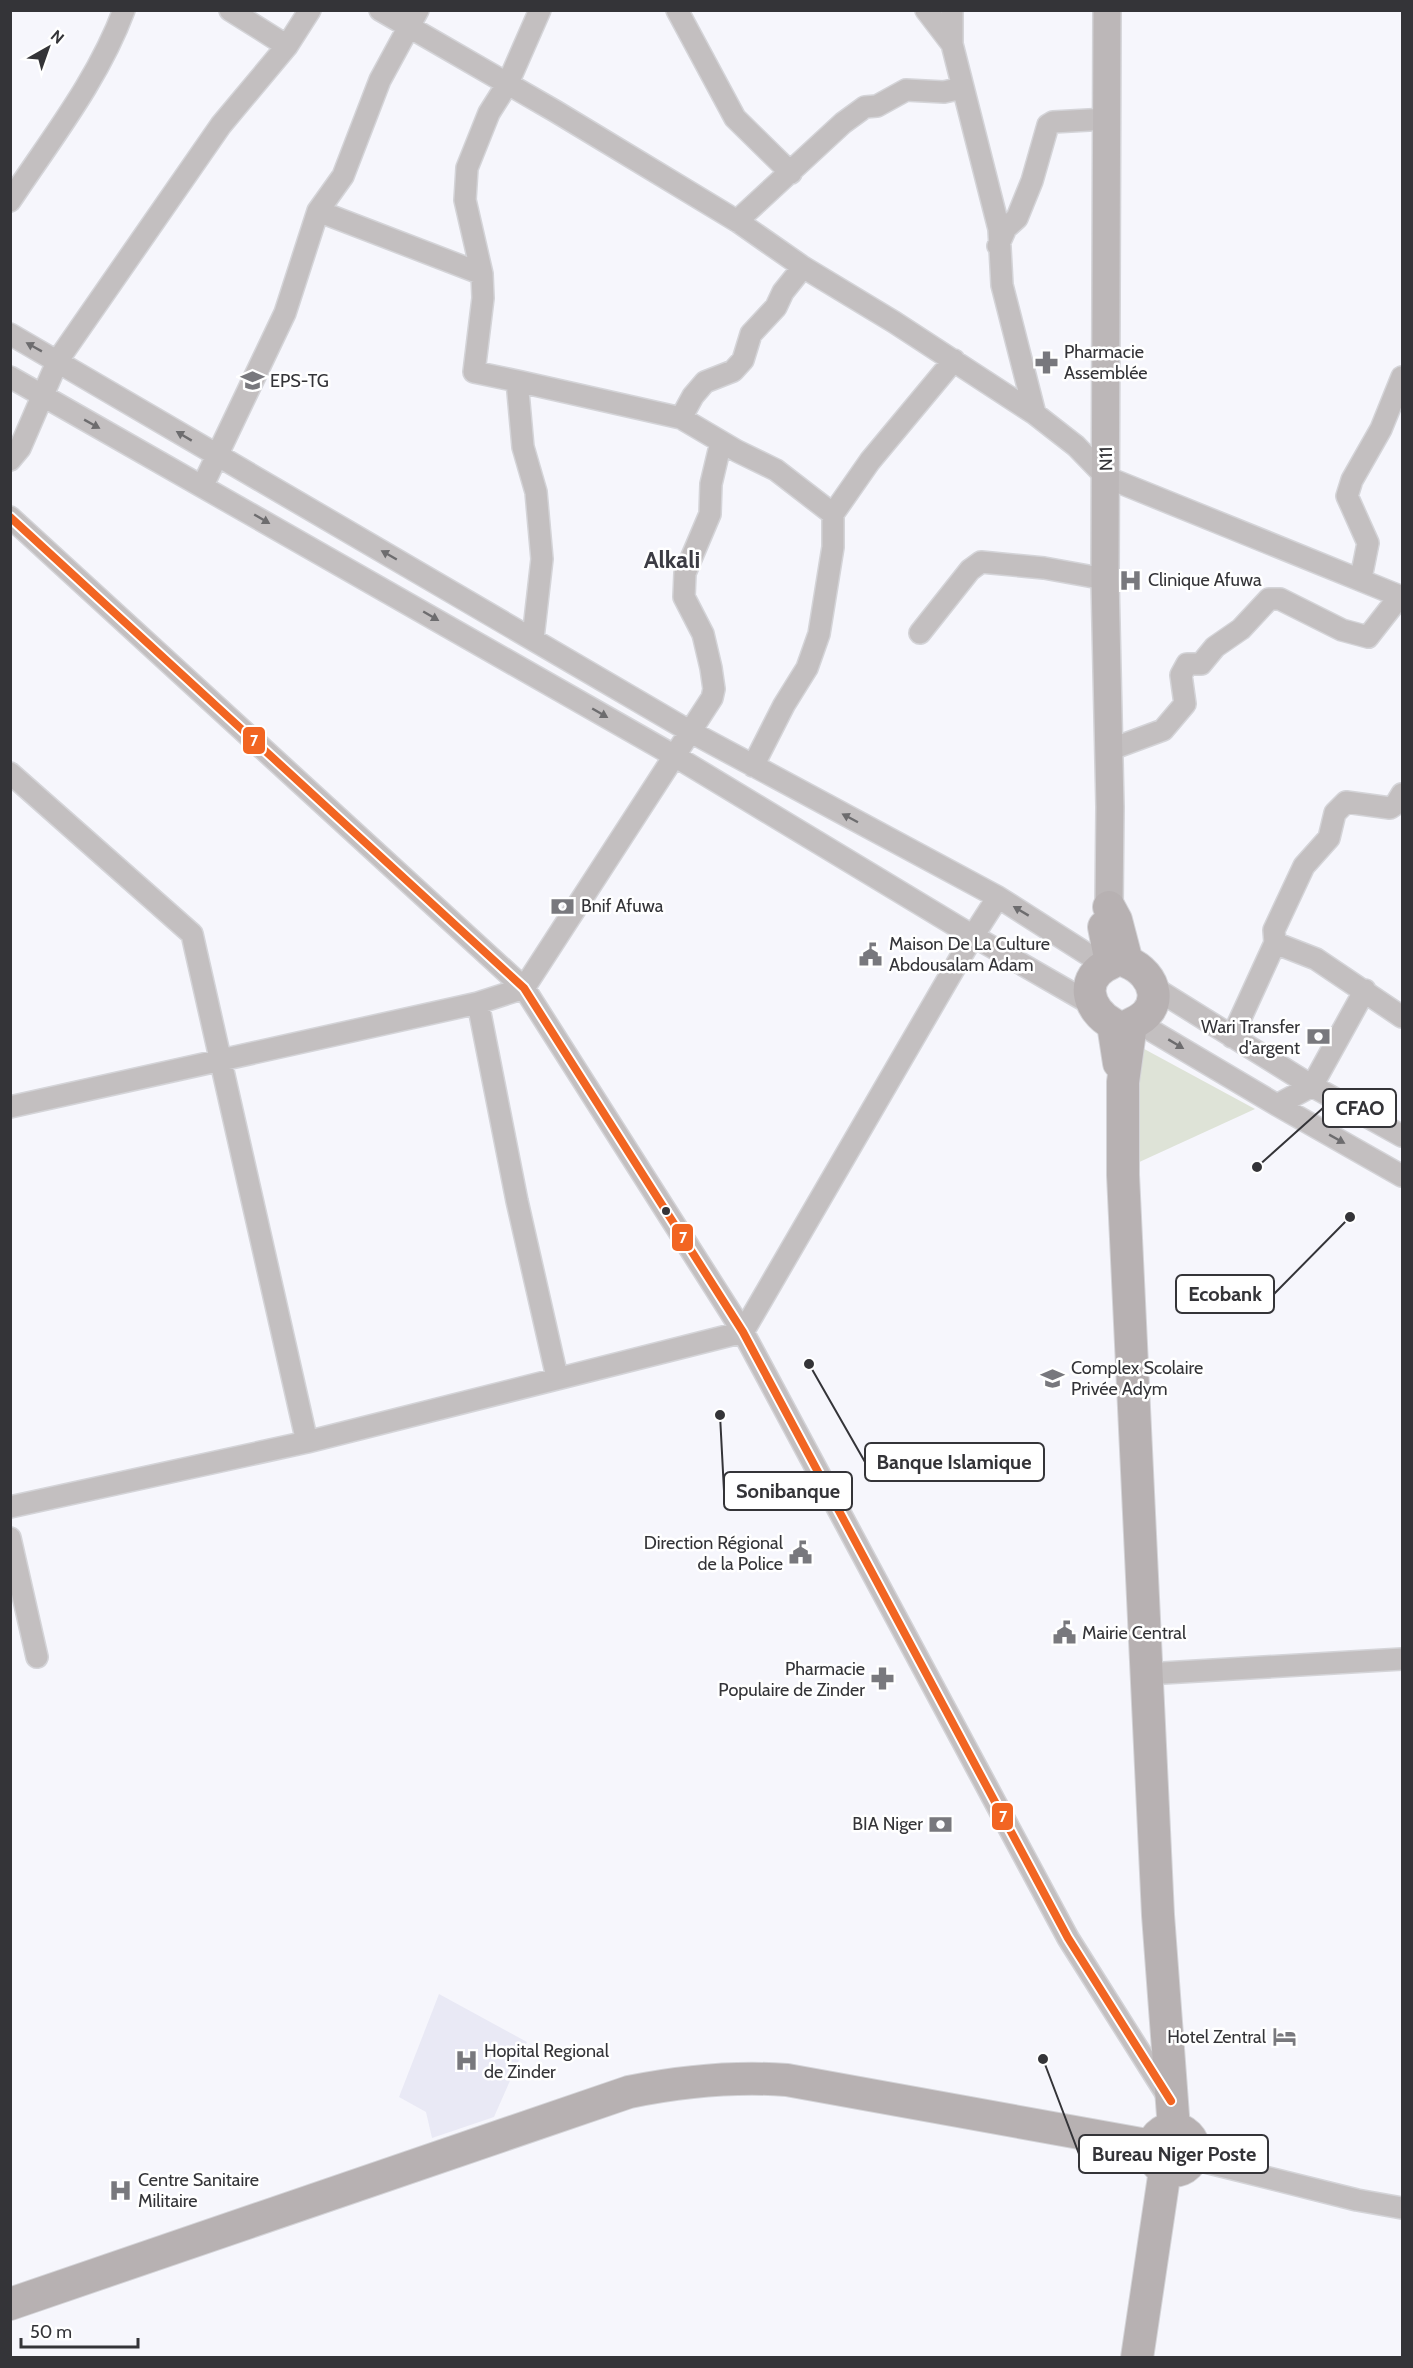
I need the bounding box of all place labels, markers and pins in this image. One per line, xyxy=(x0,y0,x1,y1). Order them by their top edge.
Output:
place label: Pharmacie Assemblée xyxy=(1064,341,1148,384)
pharmacy icon: Pharmacie Assemblée xyxy=(1033,349,1059,375)
school or university icon: EPS-TG xyxy=(239,368,265,394)
place label: EPS-TG xyxy=(270,370,329,392)
hospital icon: Clinique Afuwa xyxy=(1117,567,1143,593)
place label: Clinique Afuwa xyxy=(1148,569,1262,591)
bank icon: Bnif Afuwa xyxy=(550,893,576,919)
place label: Bnif Afuwa xyxy=(581,895,664,917)
place label: Maison De La Culture Abdousalam Adam xyxy=(889,933,1050,976)
public building icon: Maison De La Culture Abdousalam Adam xyxy=(858,941,884,967)
place label: Wari Transfer d'argent xyxy=(1201,1016,1300,1059)
bank icon: Wari Transfer d'argent xyxy=(1305,1024,1331,1050)
callout: CFAO xyxy=(1323,1089,1396,1127)
unlabelled marker xyxy=(660,1205,672,1217)
callout: Ecobank xyxy=(1176,1275,1274,1313)
place label: Complex Scolaire Privée Adym xyxy=(1071,1357,1203,1400)
school or university icon: Complex Scolaire Privée Adym xyxy=(1040,1365,1066,1391)
callout: Banque Islamique xyxy=(865,1443,1044,1481)
callout: Sonibanque xyxy=(724,1472,852,1510)
place label: Direction Régional de la Police xyxy=(644,1532,784,1575)
public building icon: Direction Régional de la Police xyxy=(788,1540,814,1566)
public building icon: Mairie Central xyxy=(1051,1620,1077,1646)
place label: Mairie Central xyxy=(1082,1622,1187,1644)
place label: Pharmacie Populaire de Zinder xyxy=(718,1658,865,1701)
pharmacy icon: Pharmacie Populaire de Zinder xyxy=(870,1666,896,1692)
bank icon: BIA Niger xyxy=(928,1811,954,1837)
place label: BIA Niger xyxy=(852,1813,923,1835)
hotel icon: Hotel Zentral xyxy=(1271,2024,1297,2050)
place label: Hotel Zentral xyxy=(1167,2026,1267,2048)
place label: Hopital Regional de Zinder xyxy=(484,2040,610,2083)
hospital icon: Hopital Regional de Zinder xyxy=(453,2048,479,2074)
callout: Bureau Niger Poste xyxy=(1079,2135,1268,2173)
place label: Centre Sanitaire Militaire xyxy=(138,2169,259,2212)
hospital icon: Centre Sanitaire Militaire xyxy=(107,2177,133,2203)

